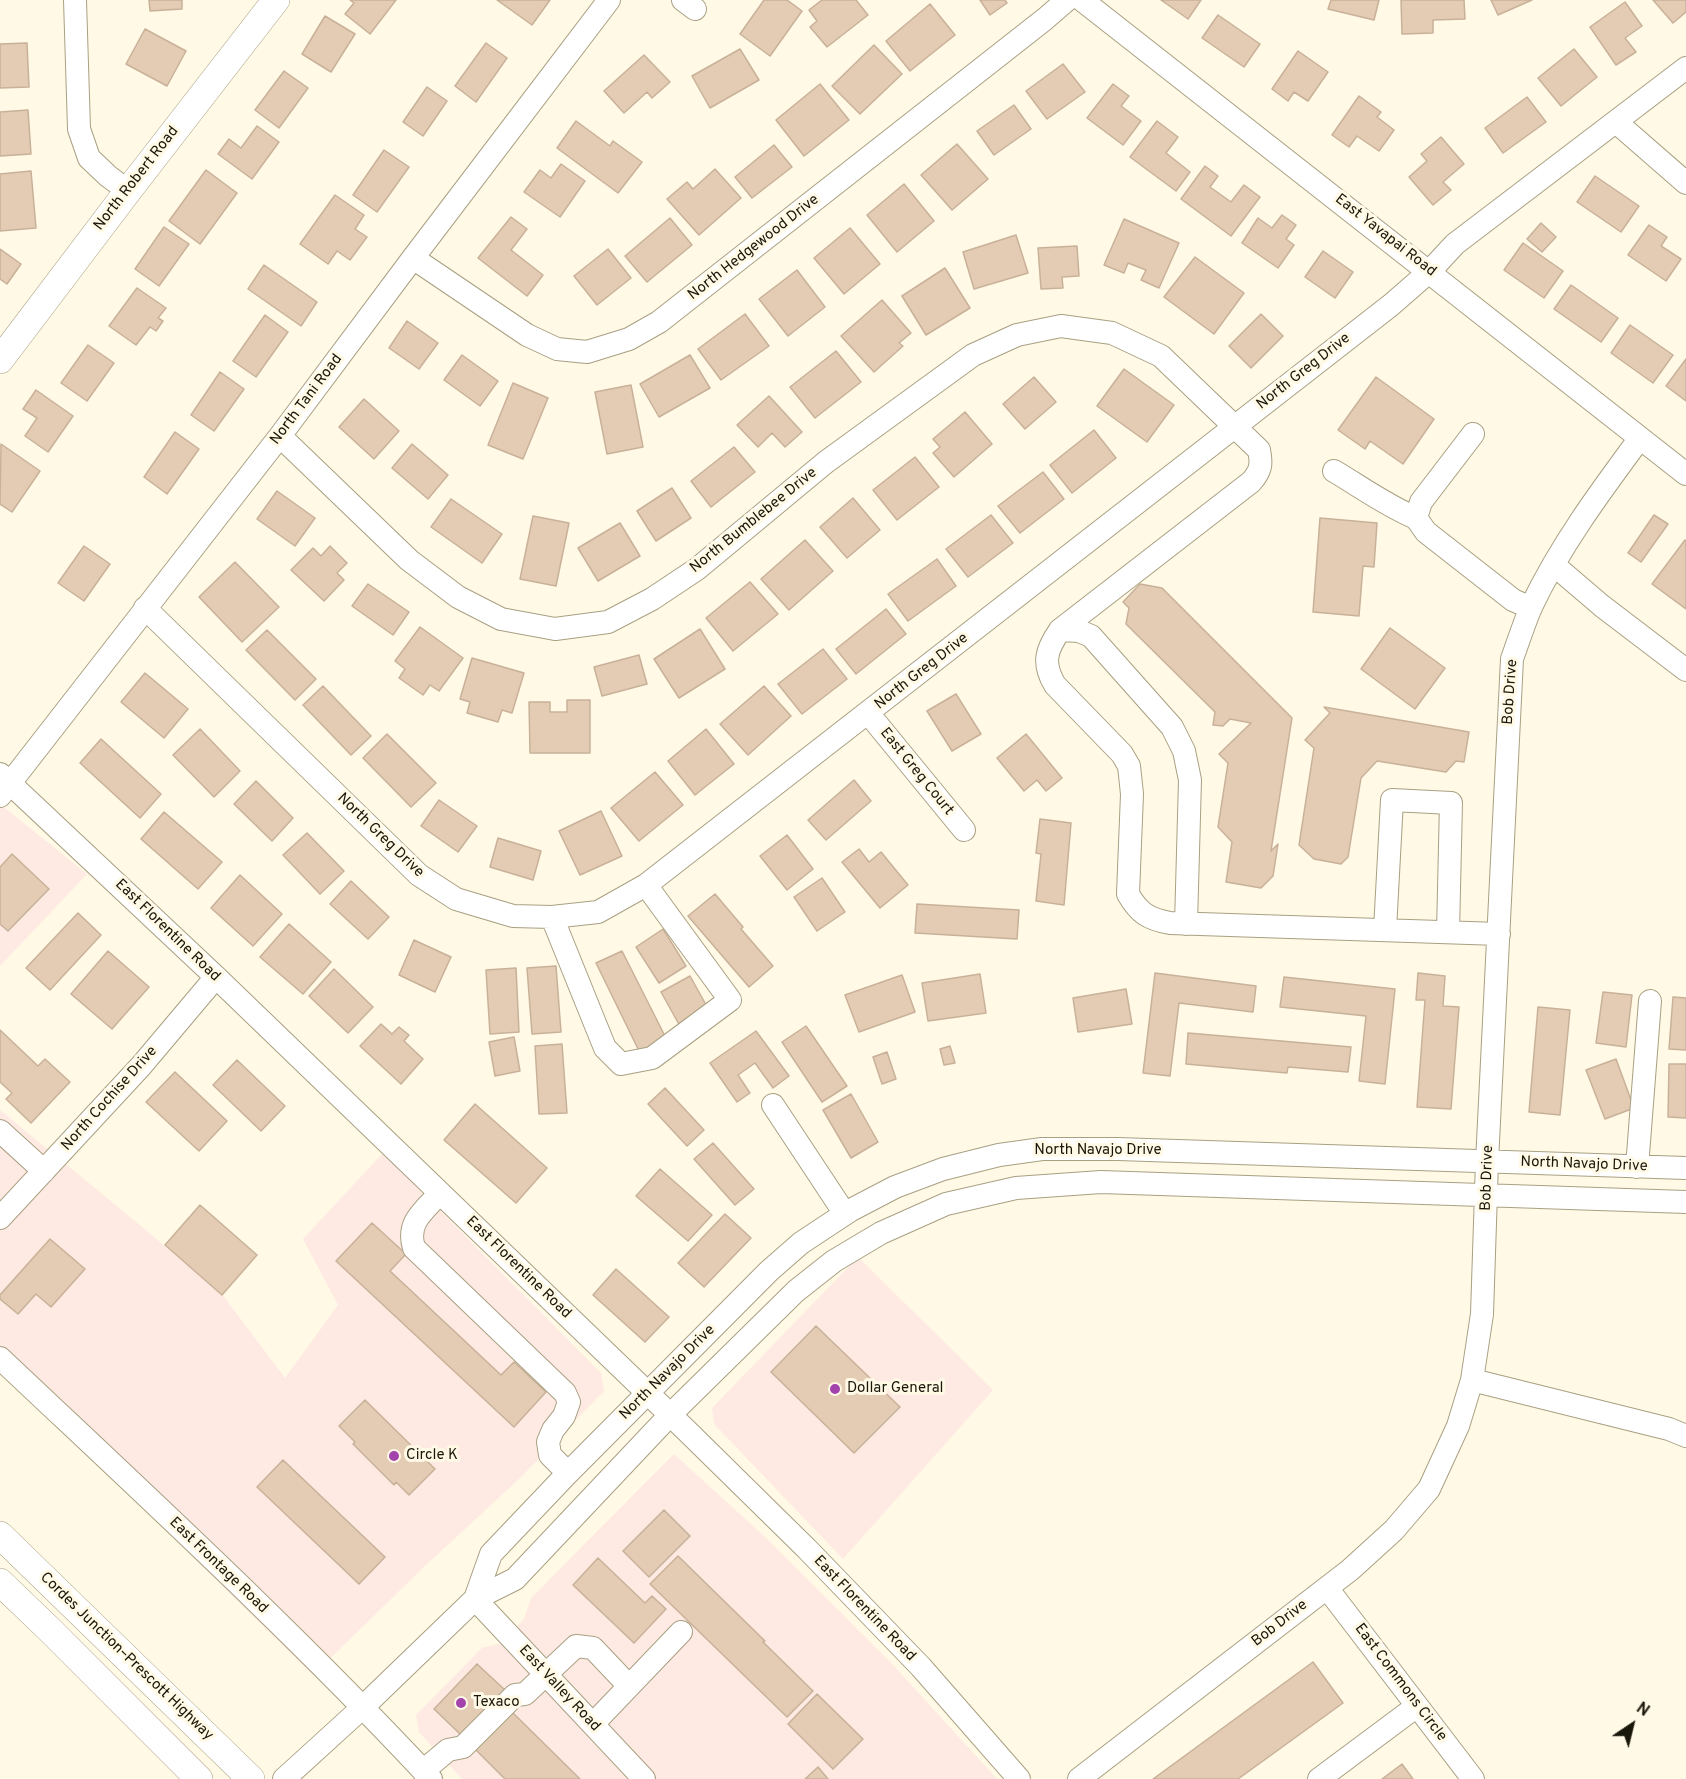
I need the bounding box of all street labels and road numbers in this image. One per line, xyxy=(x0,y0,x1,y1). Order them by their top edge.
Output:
street label: North Robert Road xyxy=(91,123,183,235)
street label: North Hedgewood Drive xyxy=(685,191,823,305)
street label: East Yavapai Road xyxy=(1331,191,1439,281)
street label: North Greg Drive xyxy=(1254,330,1354,414)
street label: North Tani Road xyxy=(267,351,347,449)
street label: North Bumblebee Drive xyxy=(687,464,821,578)
street label: North Greg Drive xyxy=(872,630,972,714)
street label: Bob Drive xyxy=(1500,659,1522,725)
street label: East Greg Court xyxy=(875,725,957,819)
street label: North Greg Drive xyxy=(333,790,427,882)
street label: East Florentine Road xyxy=(111,876,223,986)
street label: North Cochise Drive xyxy=(58,1043,162,1155)
street label: North Navajo Drive xyxy=(1034,1142,1162,1160)
street label: Bob Drive xyxy=(1478,1145,1498,1211)
street label: North Navajo Drive xyxy=(1520,1154,1648,1176)
street label: East Florentine Road xyxy=(462,1213,574,1323)
street label: North Navajo Drive xyxy=(617,1322,719,1424)
street label: East Frontage Road xyxy=(165,1514,271,1618)
street label: East Florentine Road xyxy=(809,1553,919,1665)
street label: Cordes Junction–Prescott Highway xyxy=(36,1569,216,1745)
street label: Bob Drive xyxy=(1249,1597,1311,1651)
street label: East Commons Circle xyxy=(1350,1621,1450,1745)
street label: East Valley Road xyxy=(514,1642,604,1736)

